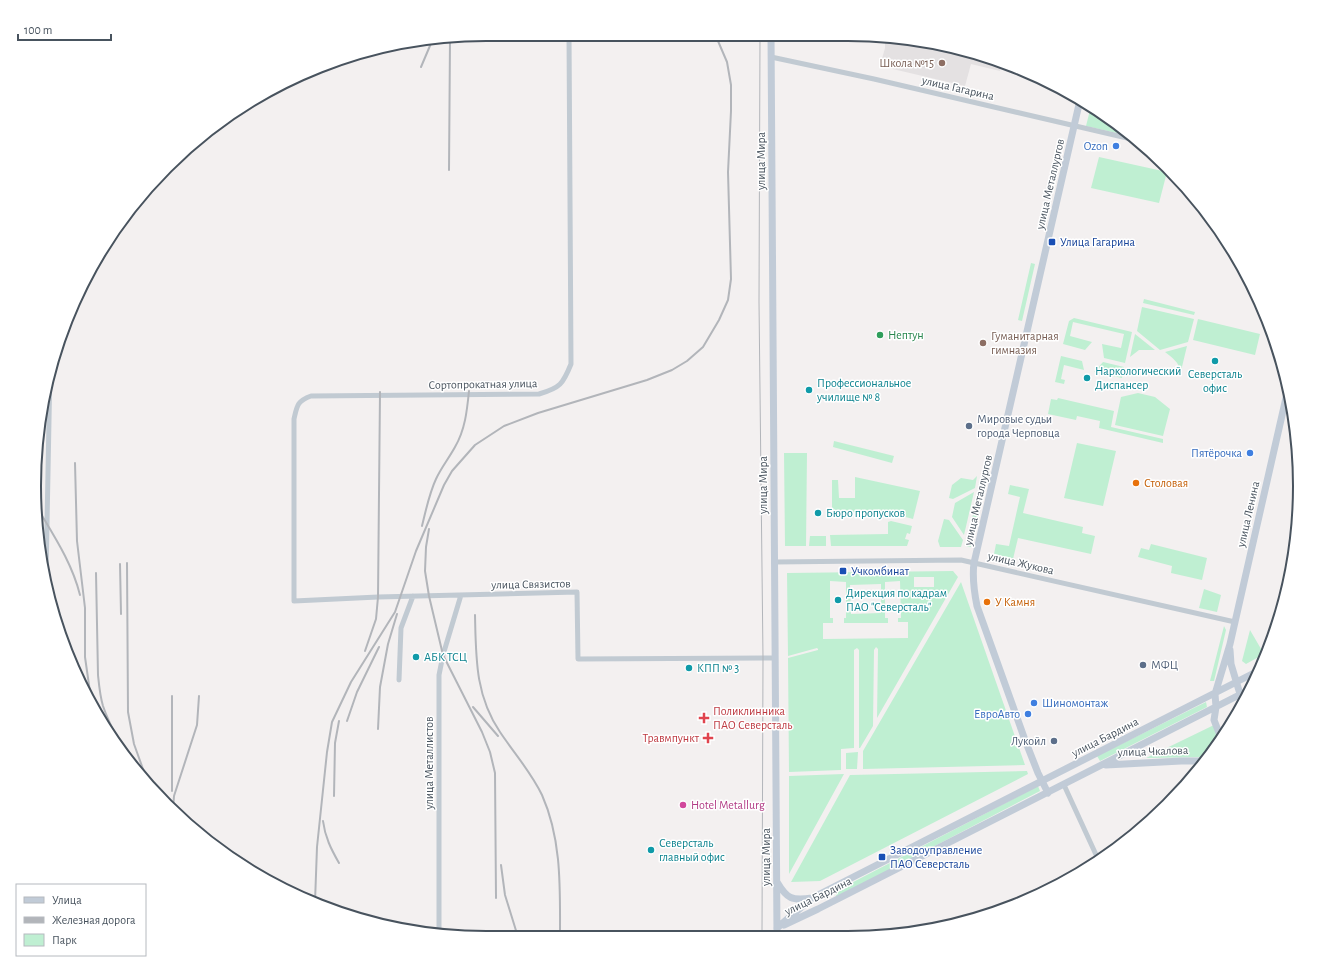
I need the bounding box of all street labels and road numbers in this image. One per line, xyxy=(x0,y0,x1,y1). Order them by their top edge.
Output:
street label: улица Гагарина xyxy=(919,74,996,103)
street label: улица Мира xyxy=(755,131,768,191)
street label: улица Металлургов xyxy=(1034,137,1067,232)
street label: Сортопрокатная улица xyxy=(428,377,538,392)
street label: улица Металлургов xyxy=(962,453,995,548)
street label: улица Мира xyxy=(757,455,770,515)
street label: улица Ленина xyxy=(1234,479,1263,549)
street label: улица Жукова xyxy=(986,549,1056,578)
street label: улица Связистов xyxy=(490,577,571,592)
street label: улица Бардина xyxy=(1069,715,1141,760)
street label: улица Металлистов xyxy=(423,716,436,811)
street label: улица Чкалова xyxy=(1117,744,1189,759)
street label: улица Мира xyxy=(760,827,773,887)
street label: улица Бардина xyxy=(782,874,854,919)

